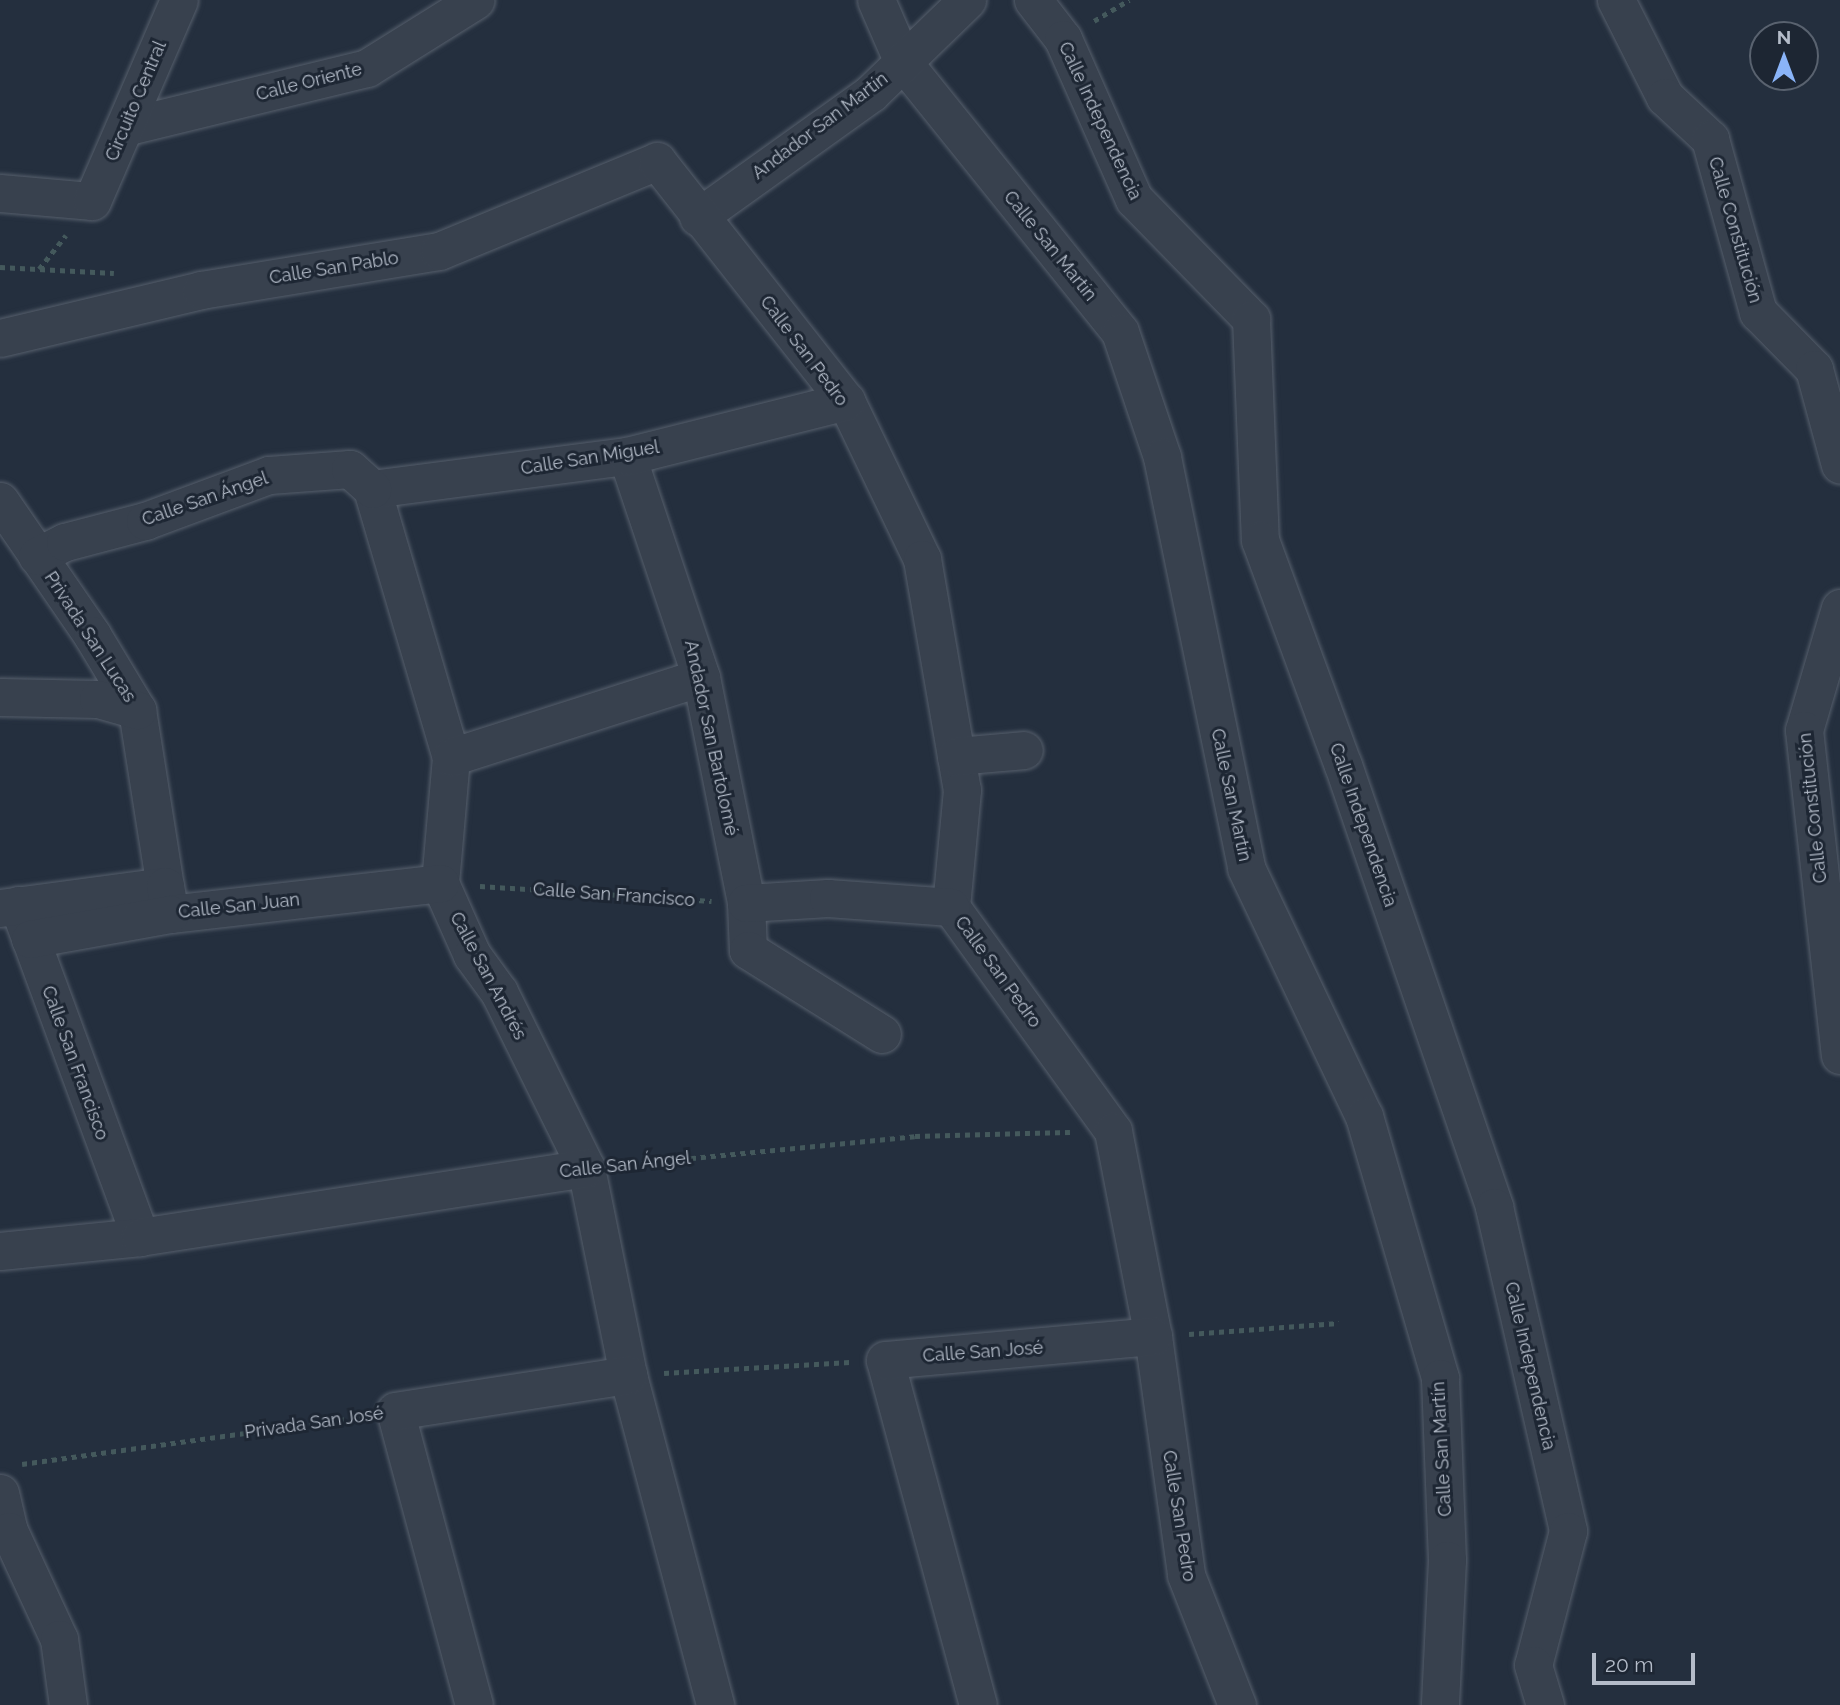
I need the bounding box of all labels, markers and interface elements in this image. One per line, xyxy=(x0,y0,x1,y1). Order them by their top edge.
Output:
north arrow xyxy=(1749,21,1819,91)
text: N xyxy=(1777,26,1791,48)
street label: Circuito Central xyxy=(101,38,171,164)
street label: Calle Independencia xyxy=(1054,39,1146,203)
street label: Calle Oriente xyxy=(254,58,364,106)
street label: Andador San Martín xyxy=(748,68,892,184)
street label: Calle Constitución xyxy=(1704,154,1766,306)
street label: Calle San Martín xyxy=(999,187,1101,305)
street label: Calle San Pablo xyxy=(268,247,400,289)
street label: Calle San Pedro xyxy=(756,292,852,410)
street label: Calle San Miguel xyxy=(519,436,661,480)
street label: Calle San Ángel xyxy=(139,467,271,531)
street label: Privada San Lucas xyxy=(40,568,140,706)
street label: Andador San Bartolomé xyxy=(680,638,742,838)
street label: Calle San Martín xyxy=(1206,727,1256,863)
street label: Calle Constitución xyxy=(1794,732,1832,884)
street label: Calle Independencia xyxy=(1325,740,1401,910)
street label: Calle San Francisco xyxy=(532,879,696,911)
street label: Calle San Juan xyxy=(177,889,301,923)
street label: Calle San Andrés xyxy=(445,908,531,1044)
street label: Calle San Pedro xyxy=(950,912,1046,1032)
street label: Calle San Francisco xyxy=(37,983,113,1143)
street label: Calle San Ángel xyxy=(558,1147,692,1183)
street label: Calle Independencia xyxy=(1500,1280,1560,1452)
street label: Calle San José xyxy=(922,1337,1044,1367)
street label: Calle San Martín xyxy=(1428,1381,1456,1517)
street label: Privada San José xyxy=(243,1403,385,1443)
street label: Calle San Pedro xyxy=(1158,1449,1200,1583)
scale bar xyxy=(1595,1638,1698,1682)
text: 20 m xyxy=(1605,1652,1653,1677)

